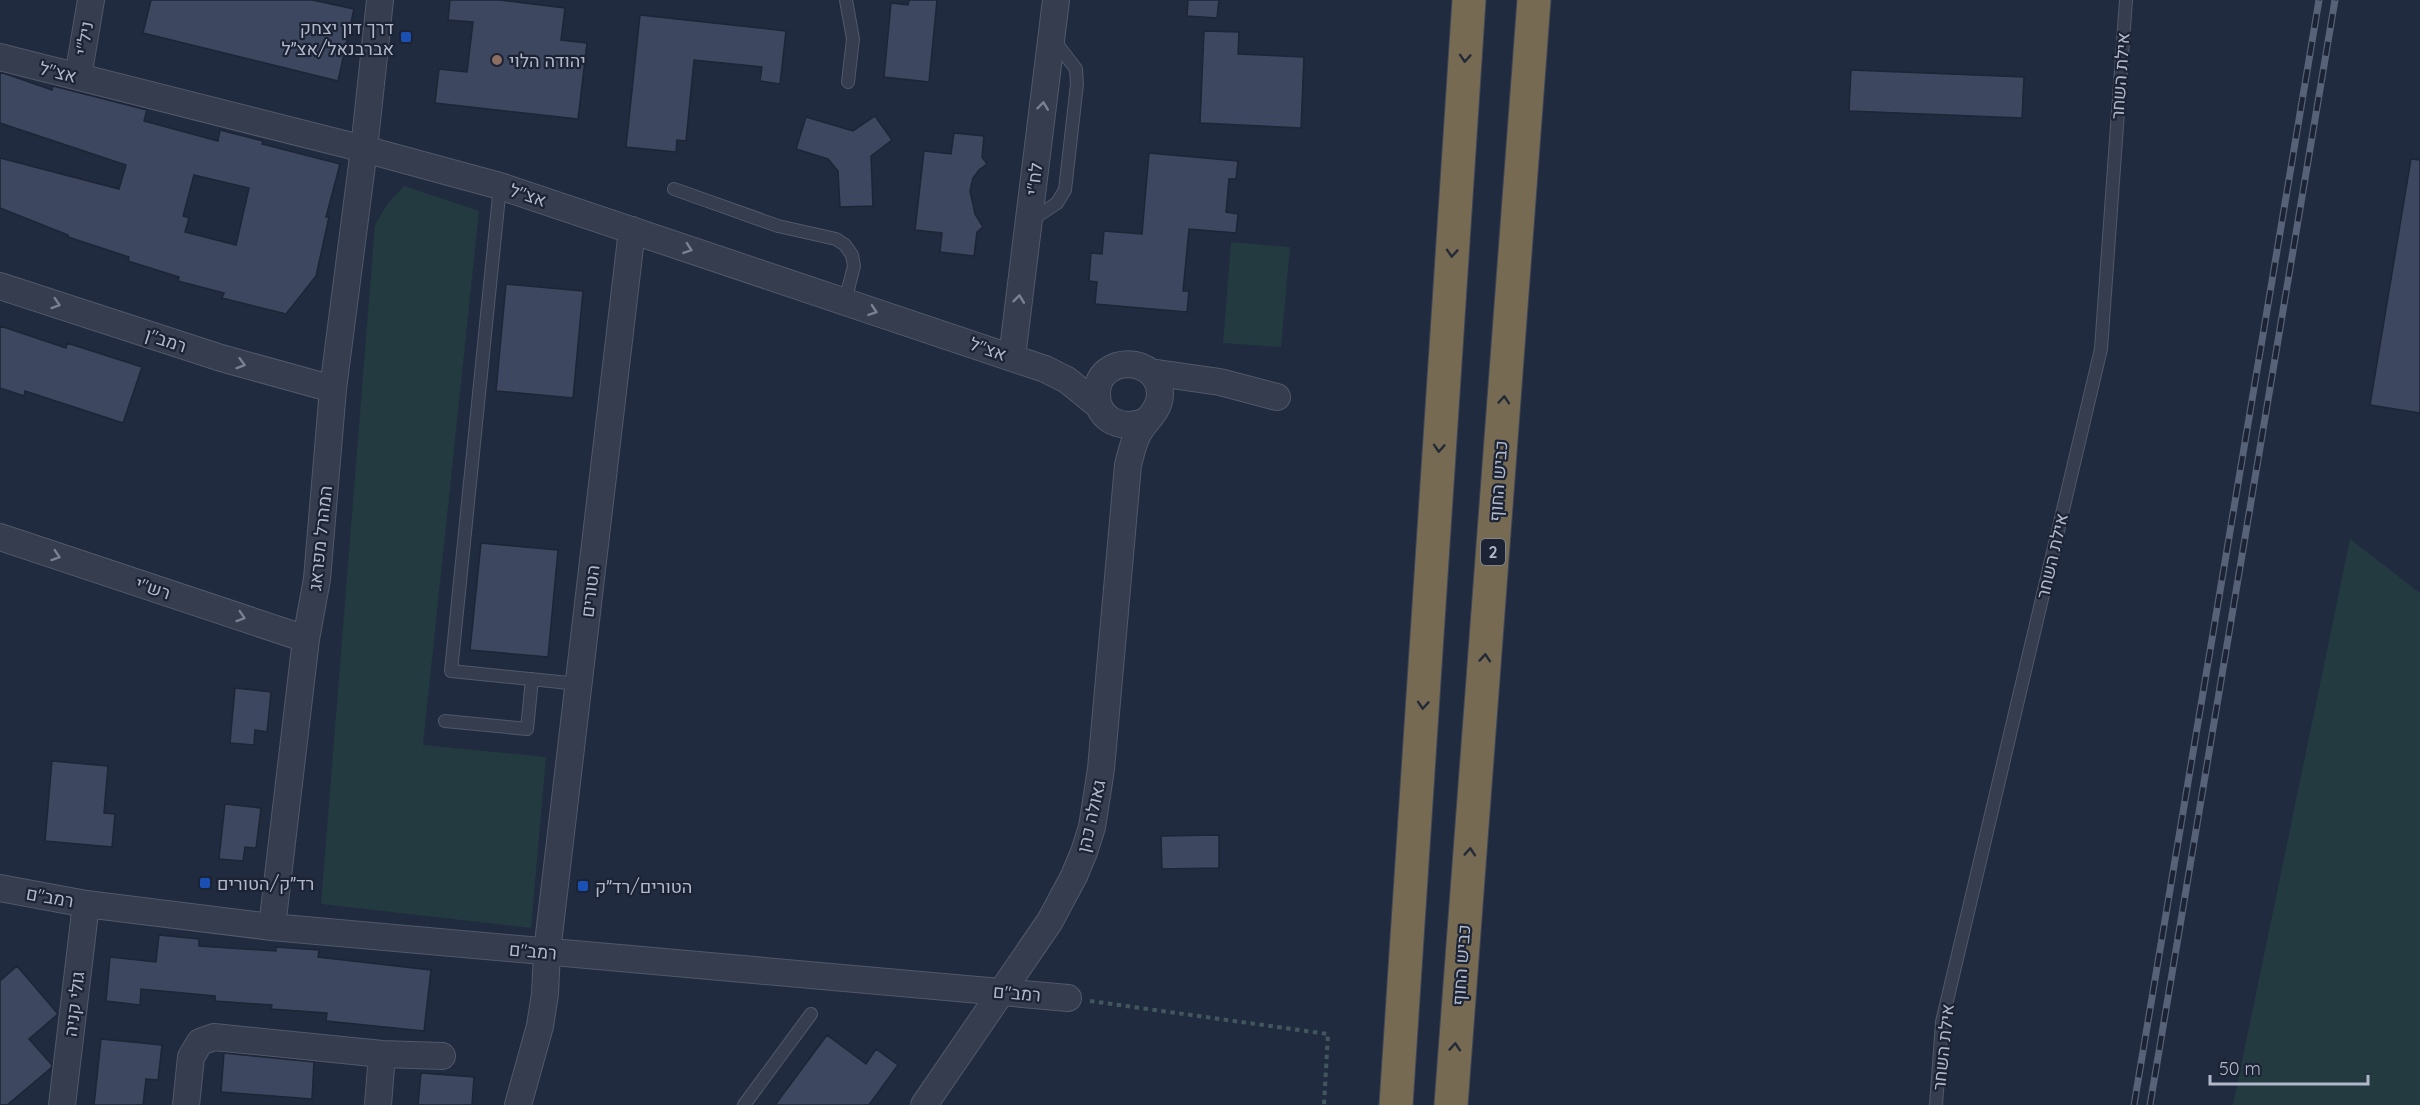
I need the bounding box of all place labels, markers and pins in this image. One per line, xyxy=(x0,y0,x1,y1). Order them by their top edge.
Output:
place label: דרך דון יצחק אברבנאל/אצ״ל xyxy=(281,16,394,60)
marker: דרך דון יצחק אברבנאל/אצ״ל xyxy=(399,30,413,44)
place label: יהודה הלוי xyxy=(509,49,586,72)
marker: יהודה הלוי xyxy=(490,53,504,67)
place label: רד״ק/הטורים xyxy=(217,872,314,895)
place label: הטורים/רד״ק xyxy=(595,875,692,898)
marker: רד״ק/הטורים xyxy=(198,876,212,890)
marker: הטורים/רד״ק xyxy=(576,879,590,893)

